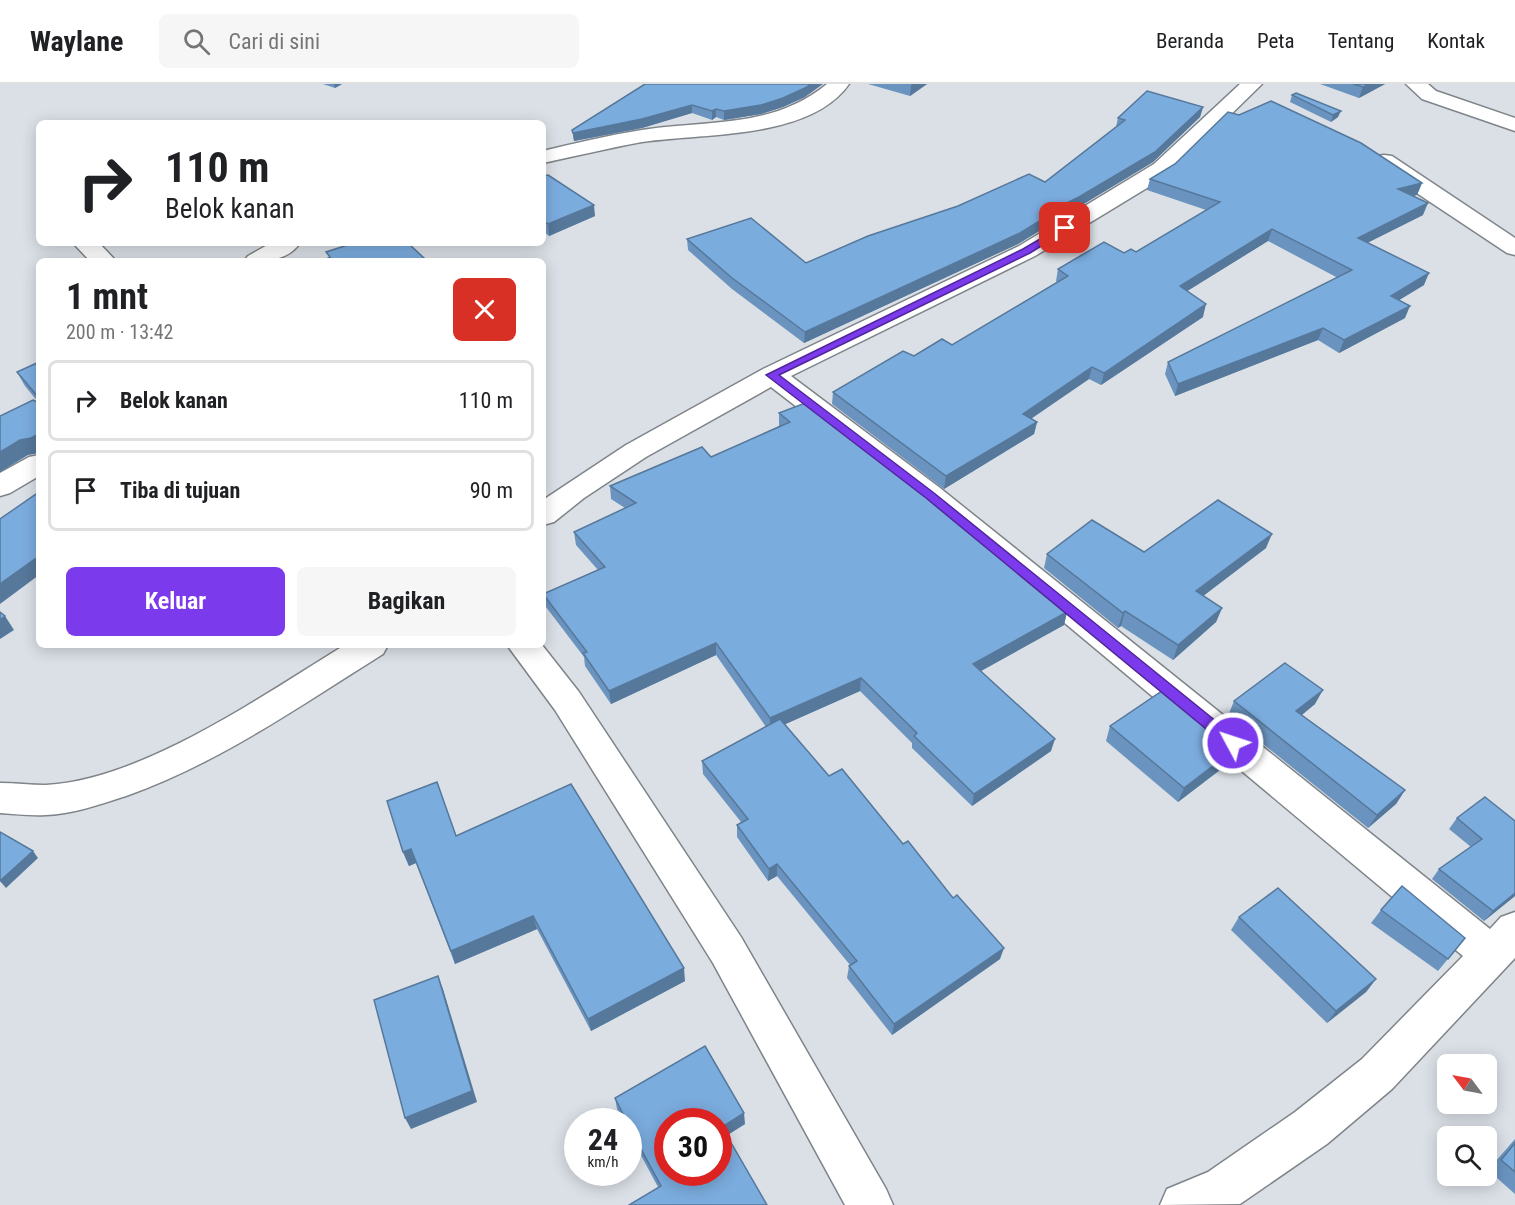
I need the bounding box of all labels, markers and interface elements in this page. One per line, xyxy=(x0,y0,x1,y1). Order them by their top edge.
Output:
search box xyxy=(159,14,579,68)
text: Waylane xyxy=(30,25,123,58)
icon: search xyxy=(180,25,213,58)
text: Cari di sini xyxy=(228,29,320,54)
text: Beranda xyxy=(1156,29,1224,53)
text: Peta xyxy=(1257,29,1295,53)
text: Tentang xyxy=(1328,29,1394,53)
text: Kontak xyxy=(1427,29,1485,53)
text: 110 m xyxy=(165,143,270,192)
icon: right xyxy=(66,144,144,222)
text: Belok kanan xyxy=(165,193,295,225)
pin xyxy=(1039,202,1090,253)
icon: arrive xyxy=(1048,211,1081,244)
text: 1 mnt xyxy=(66,276,148,318)
button: close xyxy=(453,278,516,341)
text: 200 m · 13:42 xyxy=(66,320,173,344)
icon: right xyxy=(69,384,102,417)
text: Belok kanan xyxy=(120,388,228,413)
text: 110 m xyxy=(459,388,513,413)
icon: arrive xyxy=(69,474,102,507)
text: Tiba di tujuan xyxy=(120,478,240,503)
text: 90 m xyxy=(470,478,513,503)
button: Keluar xyxy=(66,567,285,636)
button: Bagikan xyxy=(297,567,516,636)
position arrow xyxy=(1201,711,1265,775)
north arrow xyxy=(1437,1054,1497,1114)
map controls xyxy=(1437,1054,1497,1186)
speed limit sign: 30 xyxy=(654,1108,732,1186)
text: 24 xyxy=(588,1122,618,1157)
button: search xyxy=(1437,1126,1497,1186)
text: km/h xyxy=(588,1153,618,1171)

